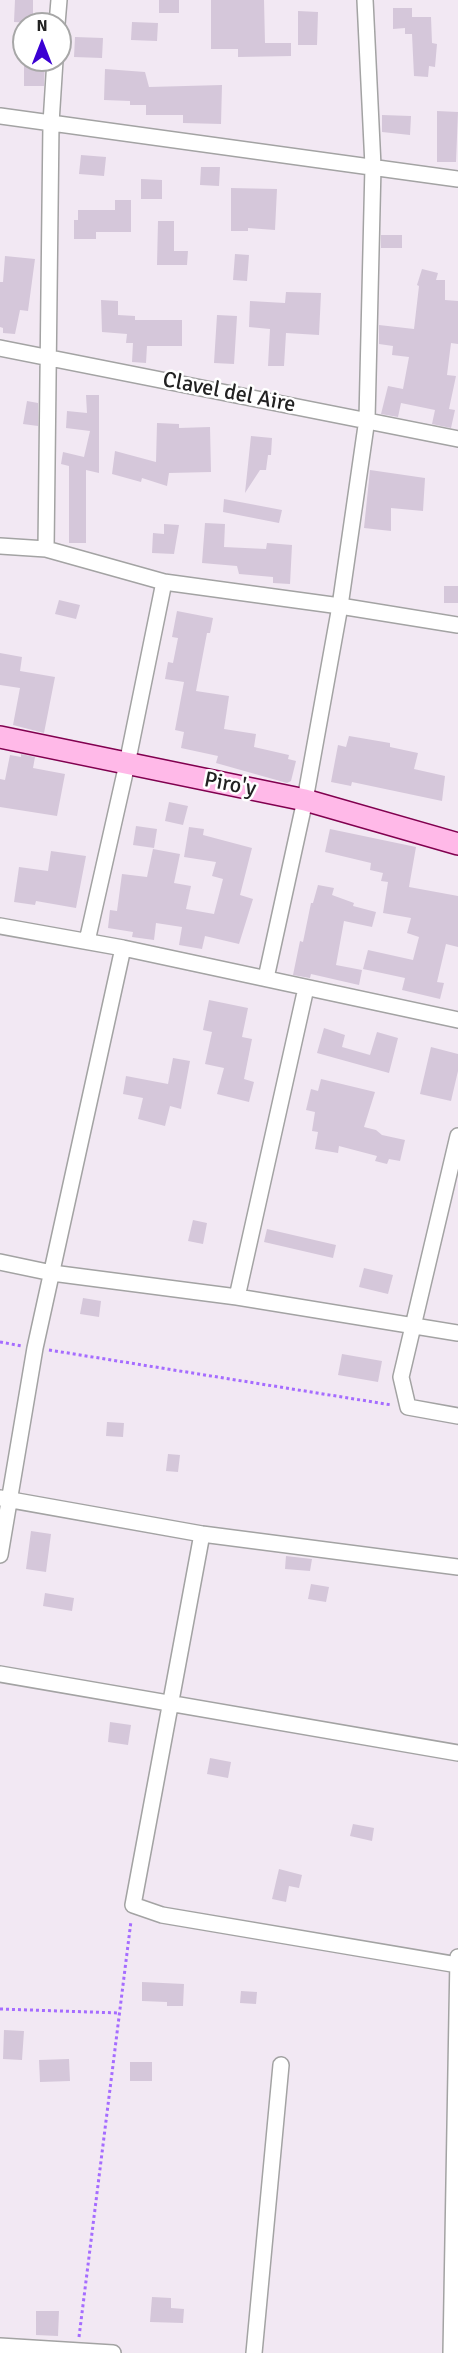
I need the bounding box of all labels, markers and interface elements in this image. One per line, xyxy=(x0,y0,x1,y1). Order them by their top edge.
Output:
north arrow xyxy=(12,12,72,72)
text: N xyxy=(36,16,48,36)
street label: Clavel del Aire xyxy=(160,367,298,419)
street label: Piro'y xyxy=(202,767,258,803)

